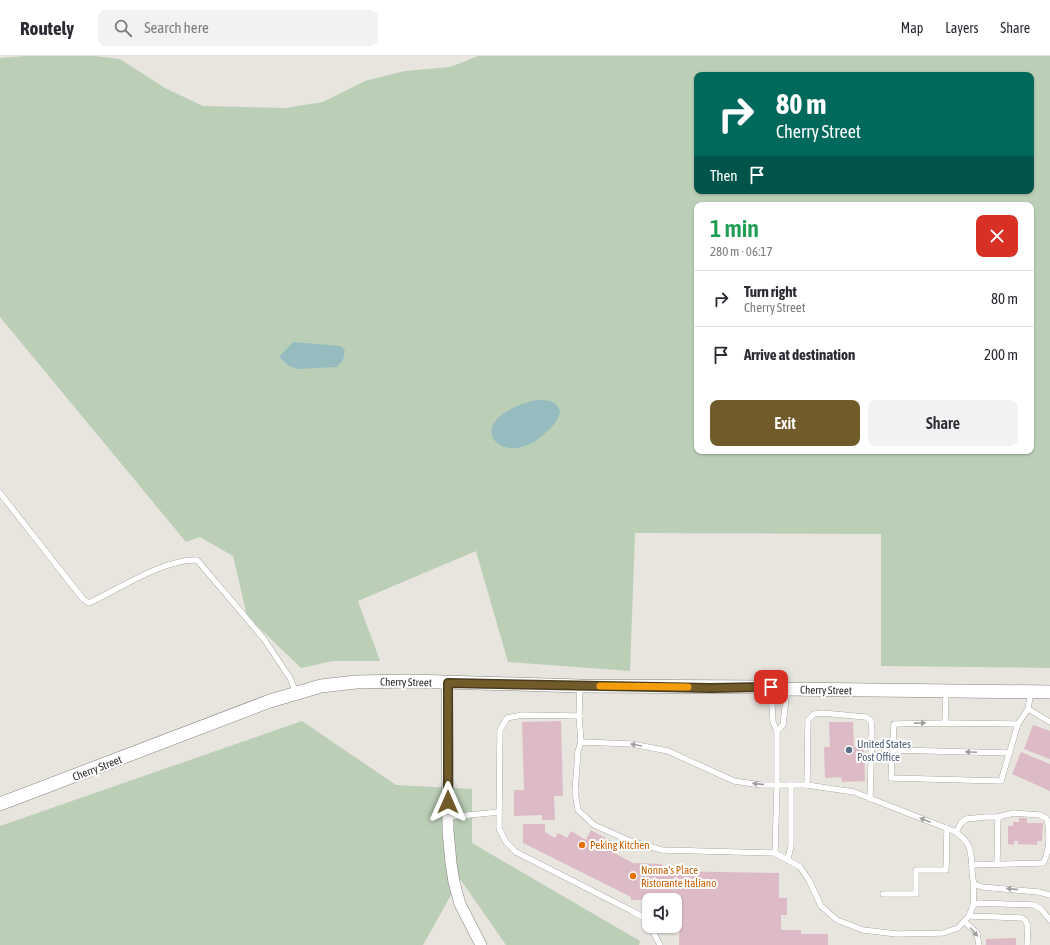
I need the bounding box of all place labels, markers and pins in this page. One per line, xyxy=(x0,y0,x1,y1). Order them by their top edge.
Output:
pin xyxy=(754,670,788,704)
place label: United States Post Office xyxy=(857,738,911,763)
marker: United States Post Office xyxy=(844,745,854,755)
place label: Peking Kitchen xyxy=(590,839,650,851)
marker: Peking Kitchen xyxy=(577,840,587,850)
place label: Nonna's Place Ristorante Italiano xyxy=(641,864,716,889)
marker: Nonna's Place Ristorante Italiano xyxy=(628,871,638,881)

